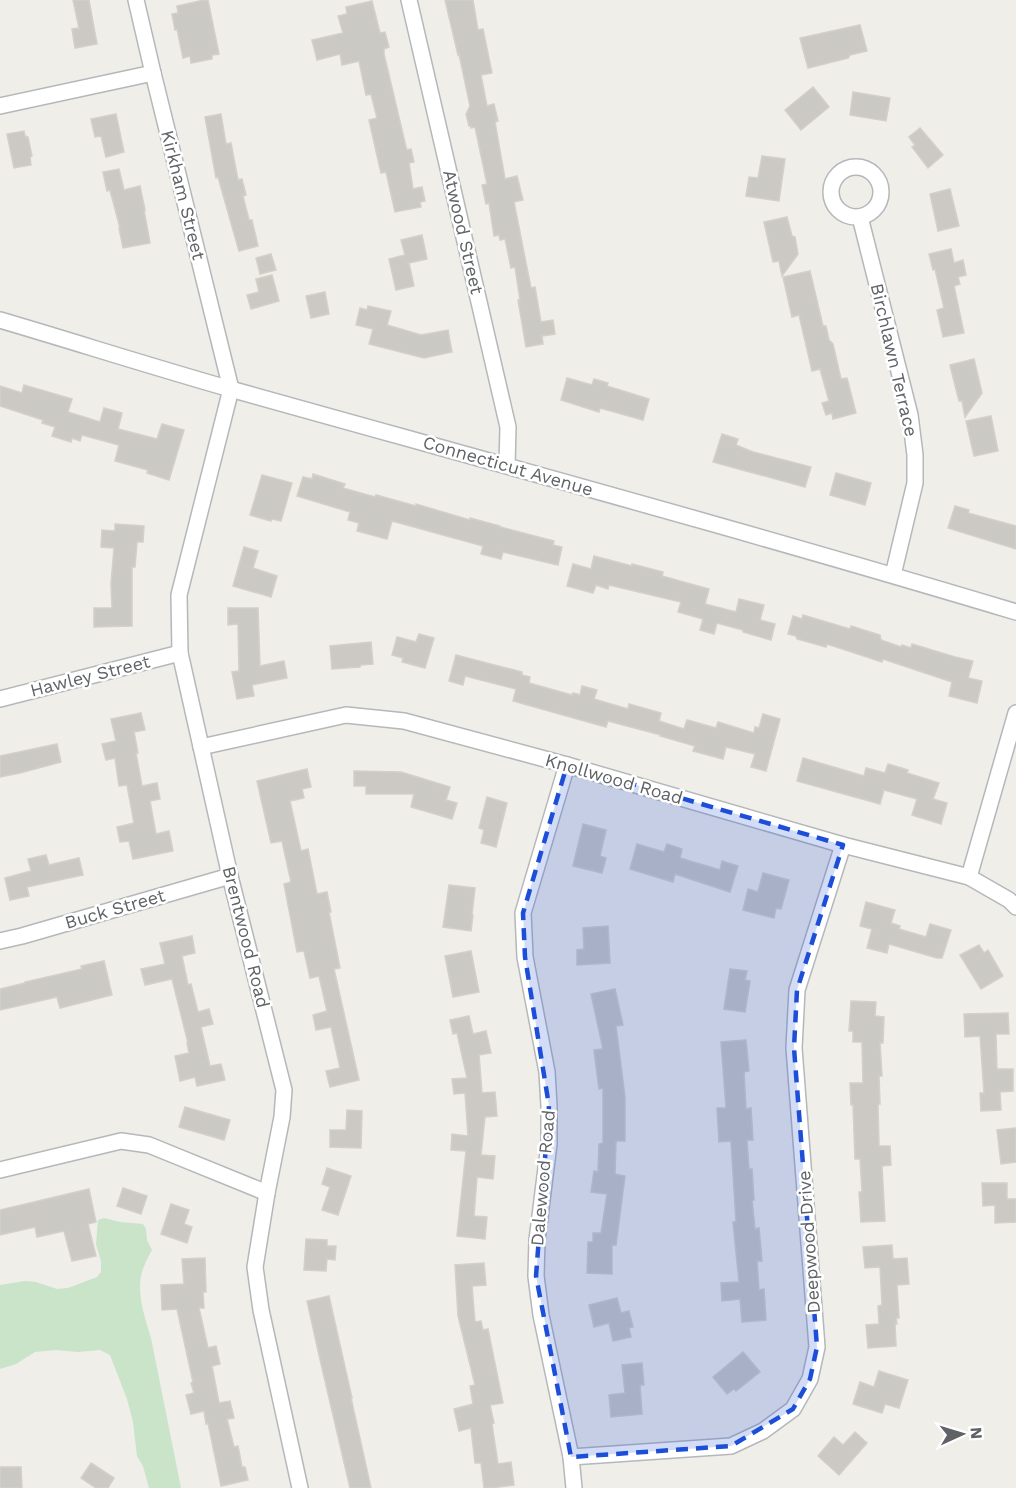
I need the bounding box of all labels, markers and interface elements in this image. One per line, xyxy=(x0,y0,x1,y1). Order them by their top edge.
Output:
street label: Kirkham Street xyxy=(157,128,210,262)
street label: Atwood Street xyxy=(439,168,488,296)
street label: Birchlawn Terrace xyxy=(867,281,922,439)
street label: Connecticut Avenue xyxy=(421,431,596,500)
street label: Hawley Street xyxy=(28,650,152,701)
street label: Knollwood Road xyxy=(543,749,685,808)
street label: Brentwood Road xyxy=(219,864,274,1010)
street label: Buck Street xyxy=(62,884,168,933)
street label: Dalewood Road xyxy=(526,1109,559,1247)
street label: Deepwood Drive xyxy=(793,1170,824,1314)
north arrow xyxy=(932,1404,992,1464)
text: N xyxy=(967,1426,986,1440)

